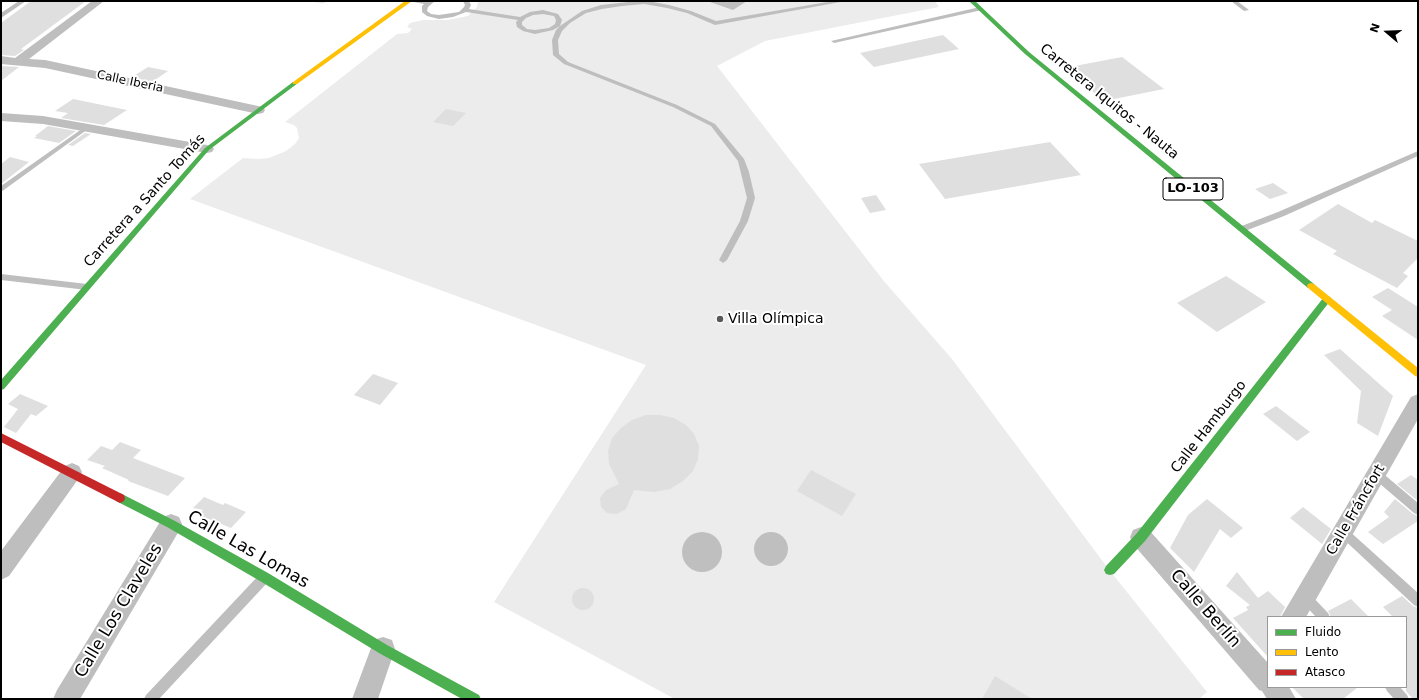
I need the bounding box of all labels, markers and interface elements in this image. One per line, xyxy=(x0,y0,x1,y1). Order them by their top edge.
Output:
north arrow xyxy=(1367,12,1407,52)
text: N xyxy=(1368,21,1383,34)
street label: Carretera Iquitos - Nauta xyxy=(1036,41,1182,163)
street label: Calle Iberia xyxy=(95,68,165,96)
street label: Carretera a Santo Tomás xyxy=(81,131,209,271)
road number: LO-103 xyxy=(1163,178,1223,200)
place label: Villa Olímpica xyxy=(728,311,823,327)
marker: Villa Olímpica xyxy=(715,314,725,324)
street label: Calle Hamburgo xyxy=(1168,377,1250,477)
street label: Calle Fráncfort xyxy=(1323,462,1389,558)
street label: Calle Las Lomas xyxy=(184,507,312,593)
street label: Calle Los Claveles xyxy=(71,540,167,682)
street label: Calle Berlín xyxy=(1166,566,1244,652)
legend xyxy=(1267,616,1407,688)
text: Fluido xyxy=(1305,625,1341,639)
text: Lento xyxy=(1305,645,1339,659)
text: Atasco xyxy=(1305,665,1345,679)

